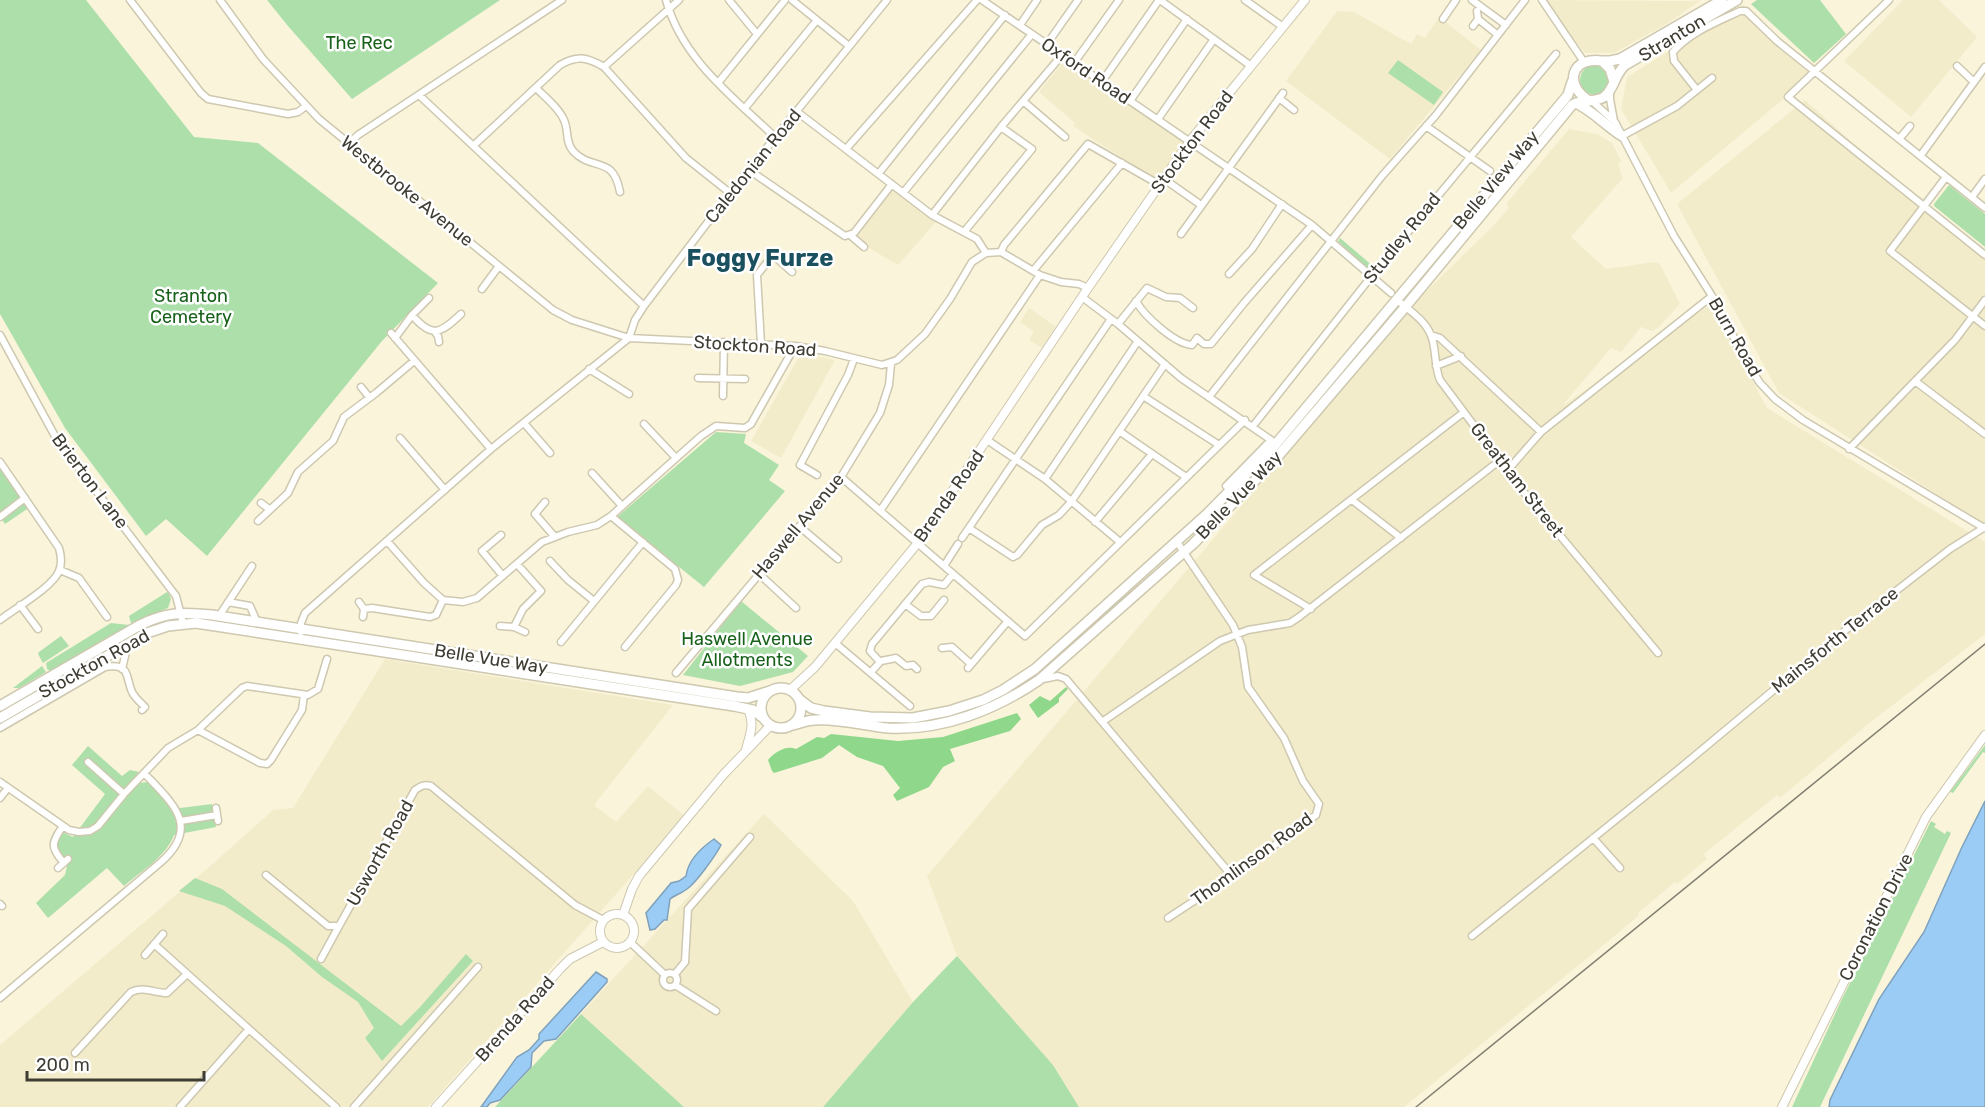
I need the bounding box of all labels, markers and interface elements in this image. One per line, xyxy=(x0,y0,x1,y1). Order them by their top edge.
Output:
street label: Stranton xyxy=(1635,10,1709,66)
park label: The Rec xyxy=(325,32,393,54)
street label: Oxford Road xyxy=(1037,33,1135,109)
street label: Stockton Road xyxy=(1146,86,1238,198)
street label: Caledonian Road xyxy=(700,104,806,228)
street label: Belle View Way xyxy=(1448,126,1544,234)
street label: Westbrooke Avenue xyxy=(336,131,478,251)
street label: Studley Road xyxy=(1359,188,1445,288)
district label: Foggy Furze xyxy=(687,244,833,272)
park label: Stranton Cemetery xyxy=(150,285,232,328)
street label: Burn Road xyxy=(1704,294,1766,380)
street label: Stockton Road xyxy=(693,331,817,361)
street label: Greatham Street xyxy=(1465,418,1569,542)
street label: Brierton Lane xyxy=(47,429,133,533)
street label: Brenda Road xyxy=(909,446,989,546)
street label: Belle Vue Way xyxy=(1191,446,1287,544)
street label: Haswell Avenue xyxy=(747,468,849,584)
street label: Mainsforth Terrace xyxy=(1767,582,1903,698)
street label: Stockton Road xyxy=(35,625,153,703)
park label: Haswell Avenue Allotments xyxy=(681,628,813,671)
street label: Belle Vue Way xyxy=(433,639,549,679)
street label: Usworth Road xyxy=(342,796,418,910)
street label: Thomlinson Road xyxy=(1187,808,1317,910)
street label: Coronation Drive xyxy=(1834,849,1918,985)
street label: Brenda Road xyxy=(471,972,559,1066)
scale bar xyxy=(27,1044,204,1082)
text: 200 m xyxy=(36,1054,90,1076)

